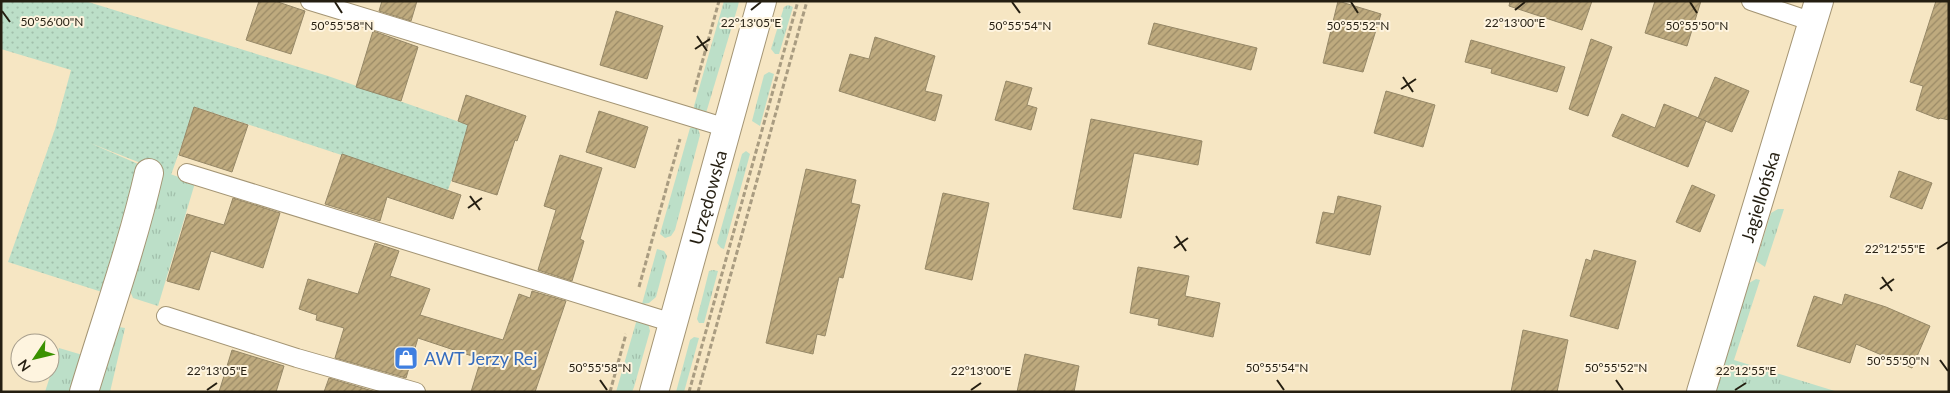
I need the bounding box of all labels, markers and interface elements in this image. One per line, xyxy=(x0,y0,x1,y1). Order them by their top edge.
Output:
text: 50°56'00"N xyxy=(21,14,83,29)
text: 22°13'05"E xyxy=(721,15,781,30)
text: 22°13'00"E xyxy=(1485,15,1545,30)
text: 50°55'58"N xyxy=(311,18,373,33)
text: 50°55'54"N xyxy=(989,18,1051,33)
text: 50°55'52"N xyxy=(1327,18,1389,33)
text: 50°55'50"N xyxy=(1666,18,1728,33)
street label: Urzędowska xyxy=(684,148,731,247)
street label: Jagiellońska xyxy=(1736,148,1784,245)
text: 22°12'55"E xyxy=(1865,241,1925,256)
north arrow xyxy=(10,333,60,383)
shop icon: AWT Jerzy Rej xyxy=(393,345,419,371)
place label: AWT Jerzy Rej xyxy=(424,347,538,369)
text: 50°55'50"N xyxy=(1867,353,1929,368)
text: N xyxy=(14,356,34,375)
text: 50°55'58"N xyxy=(569,360,631,375)
text: 50°55'54"N xyxy=(1246,360,1308,375)
text: 50°55'52"N xyxy=(1585,360,1647,375)
text: 22°13'05"E xyxy=(187,363,247,378)
text: 22°13'00"E xyxy=(951,363,1011,378)
text: 22°12'55"E xyxy=(1716,363,1776,378)

